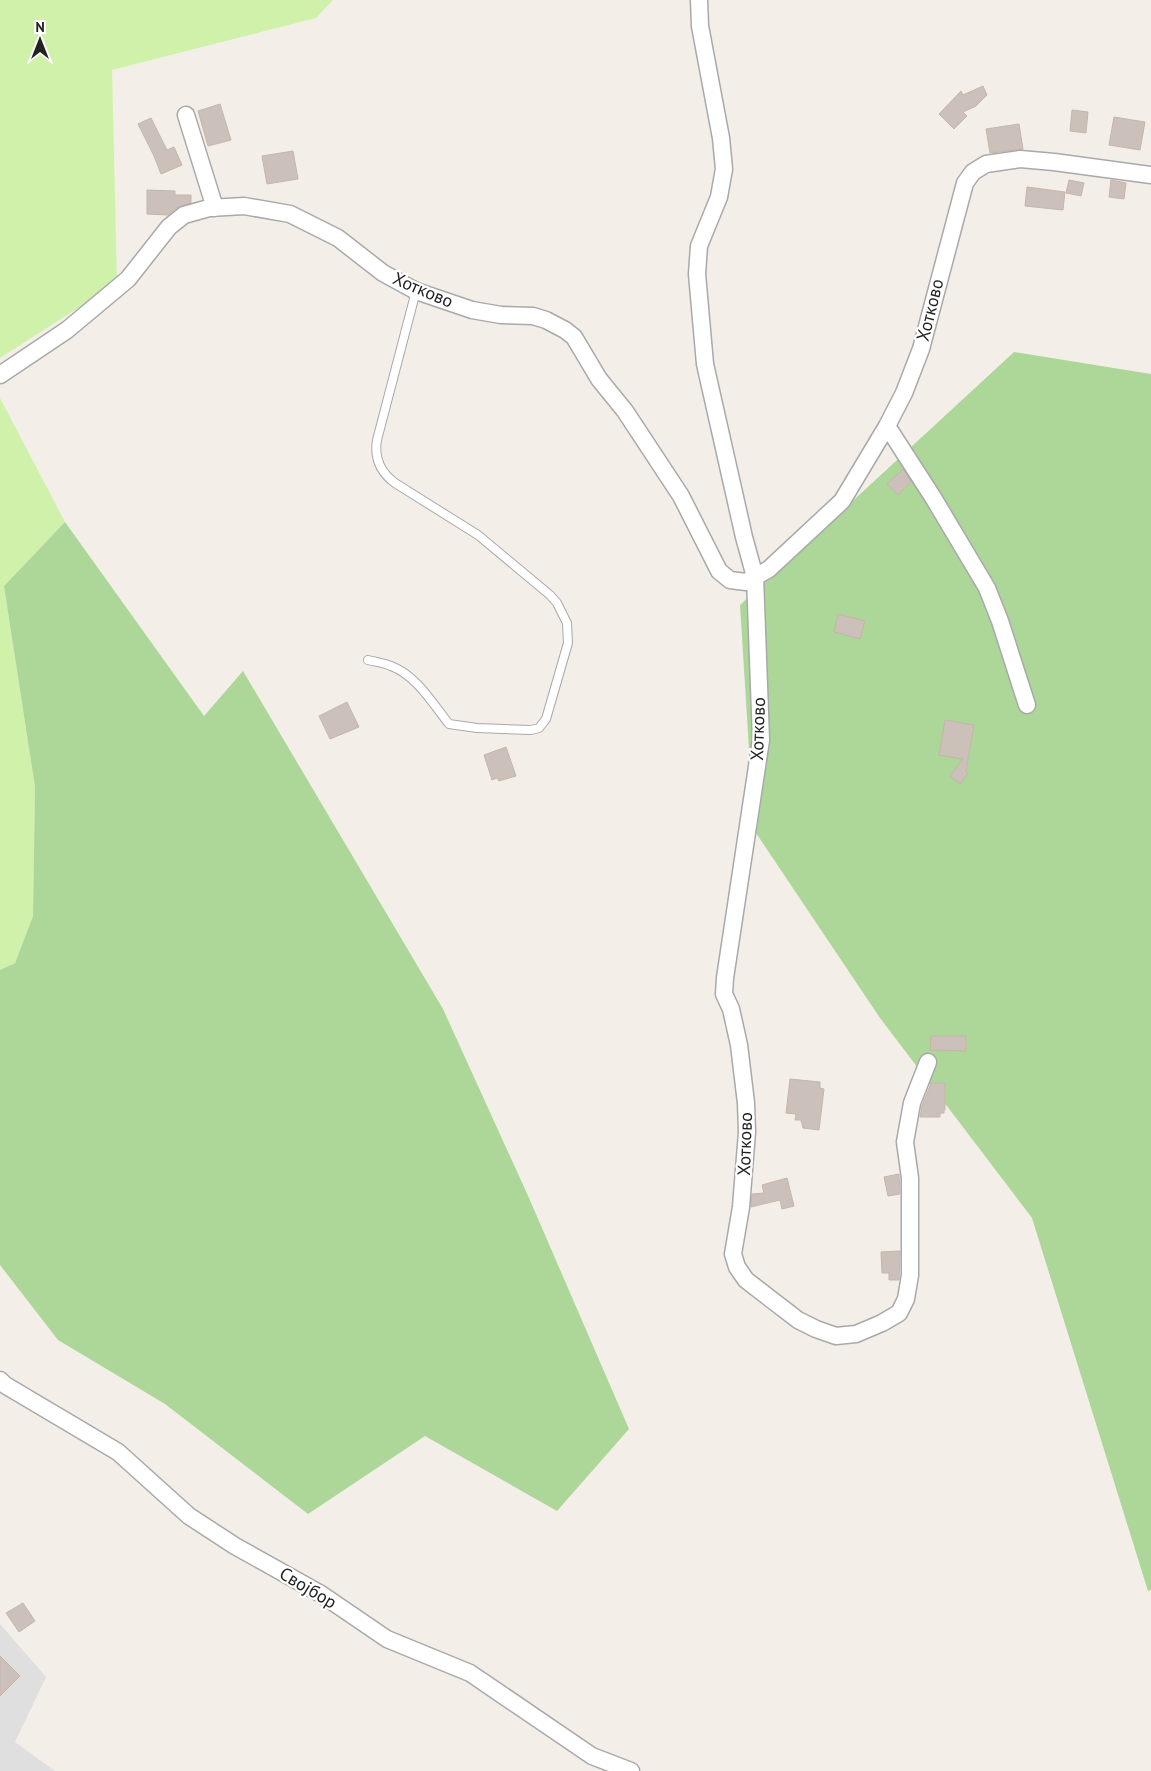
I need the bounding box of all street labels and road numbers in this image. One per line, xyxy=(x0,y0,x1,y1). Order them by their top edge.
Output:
street label: Хотково xyxy=(389,267,457,313)
street label: Хотково xyxy=(911,276,948,343)
street label: Хотково xyxy=(745,697,770,761)
street label: Хотково xyxy=(732,1112,757,1176)
street label: Својбор xyxy=(275,1562,341,1614)

